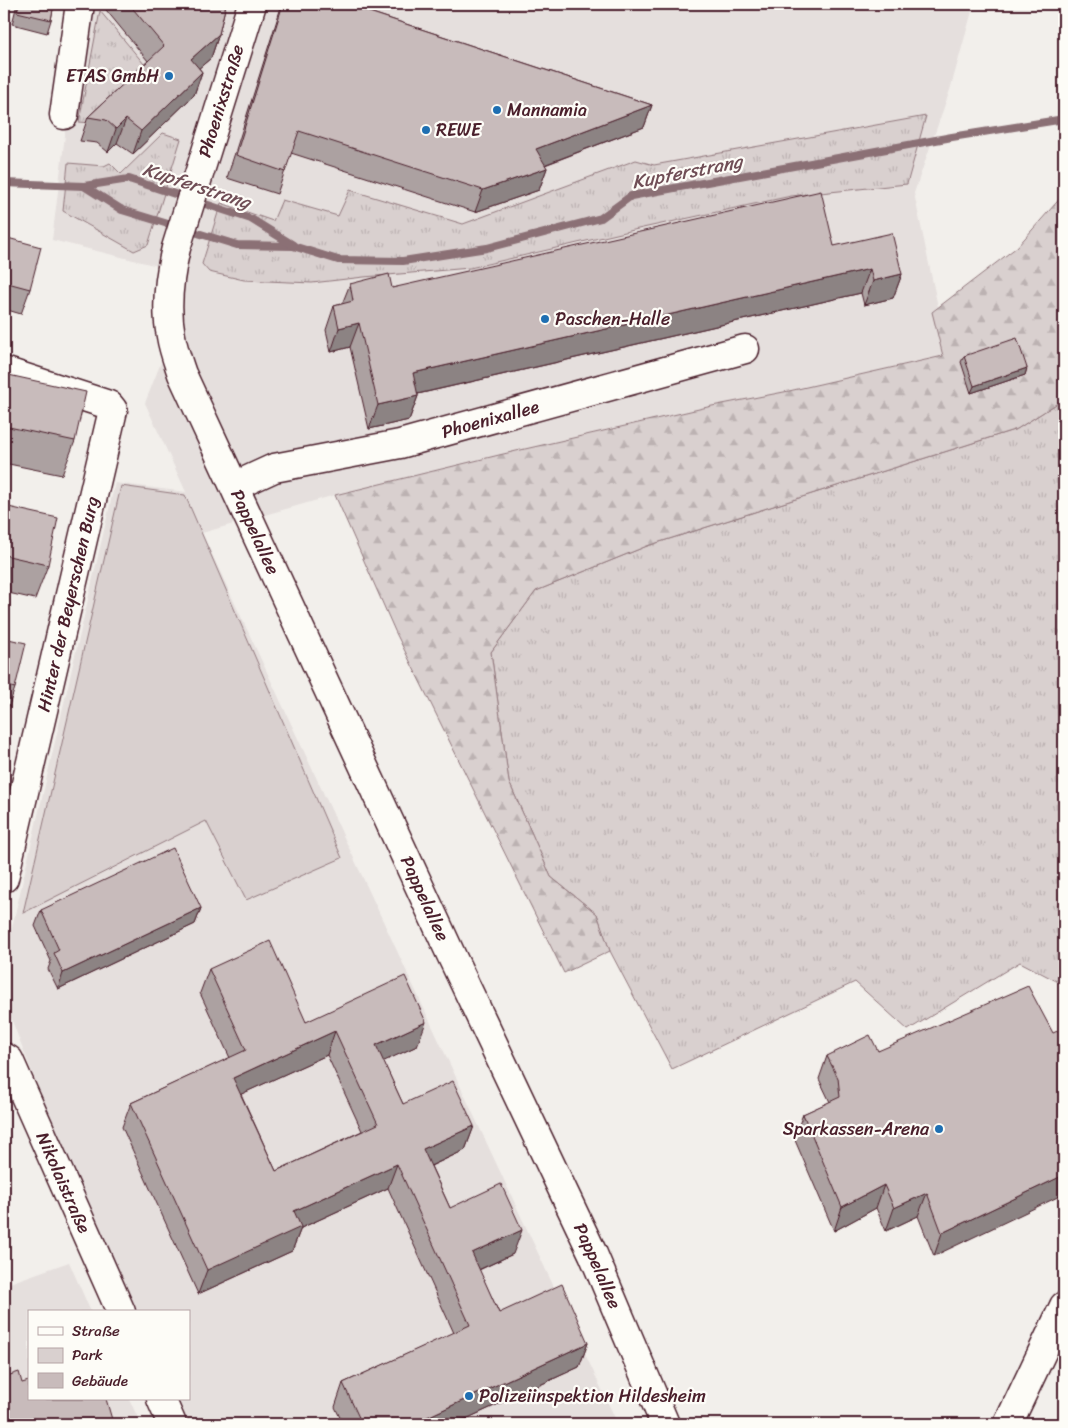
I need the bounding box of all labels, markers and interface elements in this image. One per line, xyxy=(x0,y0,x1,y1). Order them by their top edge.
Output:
street label: Phoenixstraße xyxy=(189,40,253,162)
place label: ETAS GmbH xyxy=(66,60,159,92)
marker: ETAS GmbH xyxy=(163,70,175,82)
place label: Mannamia xyxy=(507,94,587,126)
marker: Mannamia xyxy=(491,104,503,116)
place label: REWE xyxy=(436,114,482,146)
marker: REWE xyxy=(420,124,432,136)
water label: Kupferstrang xyxy=(629,144,747,198)
water label: Kupferstrang xyxy=(139,153,257,219)
place label: Paschen-Halle xyxy=(555,303,670,335)
marker: Paschen-Halle xyxy=(539,313,551,325)
street label: Phoenixallee xyxy=(438,390,543,448)
street label: Pappelallee xyxy=(221,484,289,580)
street label: Hinter der Beyerschen Burg xyxy=(28,493,108,715)
street label: Pappelallee xyxy=(391,850,459,947)
place label: Sparkassen-Arena xyxy=(783,1113,930,1145)
marker: Sparkassen-Arena xyxy=(933,1123,945,1135)
street label: Nikolaistraße xyxy=(27,1127,100,1239)
street label: Pappelallee xyxy=(564,1217,630,1314)
legend xyxy=(28,1310,190,1400)
text: Straße xyxy=(72,1318,120,1344)
text: Park xyxy=(72,1342,103,1368)
text: Gebäude xyxy=(72,1368,128,1394)
place label: Polizeiinspektion Hildesheim xyxy=(479,1380,706,1412)
marker: Polizeiinspektion Hildesheim xyxy=(463,1390,475,1402)

